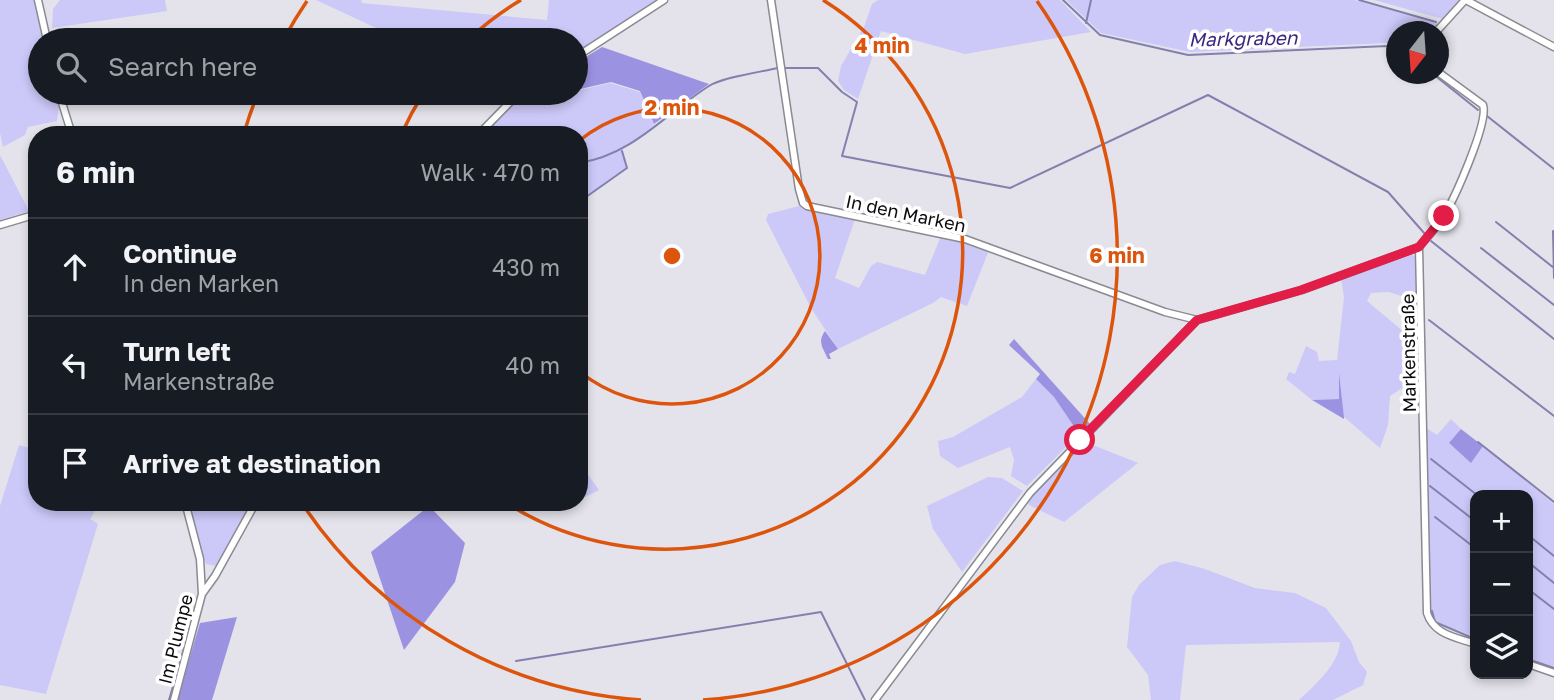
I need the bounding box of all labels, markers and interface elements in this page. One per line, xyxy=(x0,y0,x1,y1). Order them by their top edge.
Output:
north arrow xyxy=(1386,21,1449,84)
water label: Markgraben xyxy=(1188,26,1299,50)
search box xyxy=(28,28,588,105)
text: 4 min xyxy=(854,32,910,58)
icon: search xyxy=(52,48,90,86)
text: Search here xyxy=(108,51,257,82)
text: 2 min xyxy=(645,94,699,120)
text: 6 min xyxy=(56,154,135,190)
text: Walk · 470 m xyxy=(421,158,560,186)
street label: In den Marken xyxy=(844,190,968,236)
route end xyxy=(1428,200,1459,231)
text: Continue xyxy=(123,238,237,269)
text: 6 min xyxy=(1089,242,1145,268)
centre of rings xyxy=(660,244,684,268)
icon: ahead xyxy=(56,248,94,286)
text: 430 m xyxy=(492,253,560,281)
text: In den Marken xyxy=(123,269,279,297)
street label: Markenstraße xyxy=(1396,294,1420,412)
text: Turn left xyxy=(123,336,231,367)
icon: left xyxy=(56,346,94,384)
text: 40 m xyxy=(506,351,560,379)
text: Markenstraße xyxy=(123,367,275,395)
route start xyxy=(1064,424,1095,455)
icon: arrive xyxy=(56,444,94,482)
text: Arrive at destination xyxy=(123,448,381,479)
map controls xyxy=(1470,490,1533,679)
button: + xyxy=(1470,490,1533,553)
button: − xyxy=(1470,553,1533,616)
street label: Im Plumpe xyxy=(153,592,197,686)
button: layers xyxy=(1470,616,1533,679)

